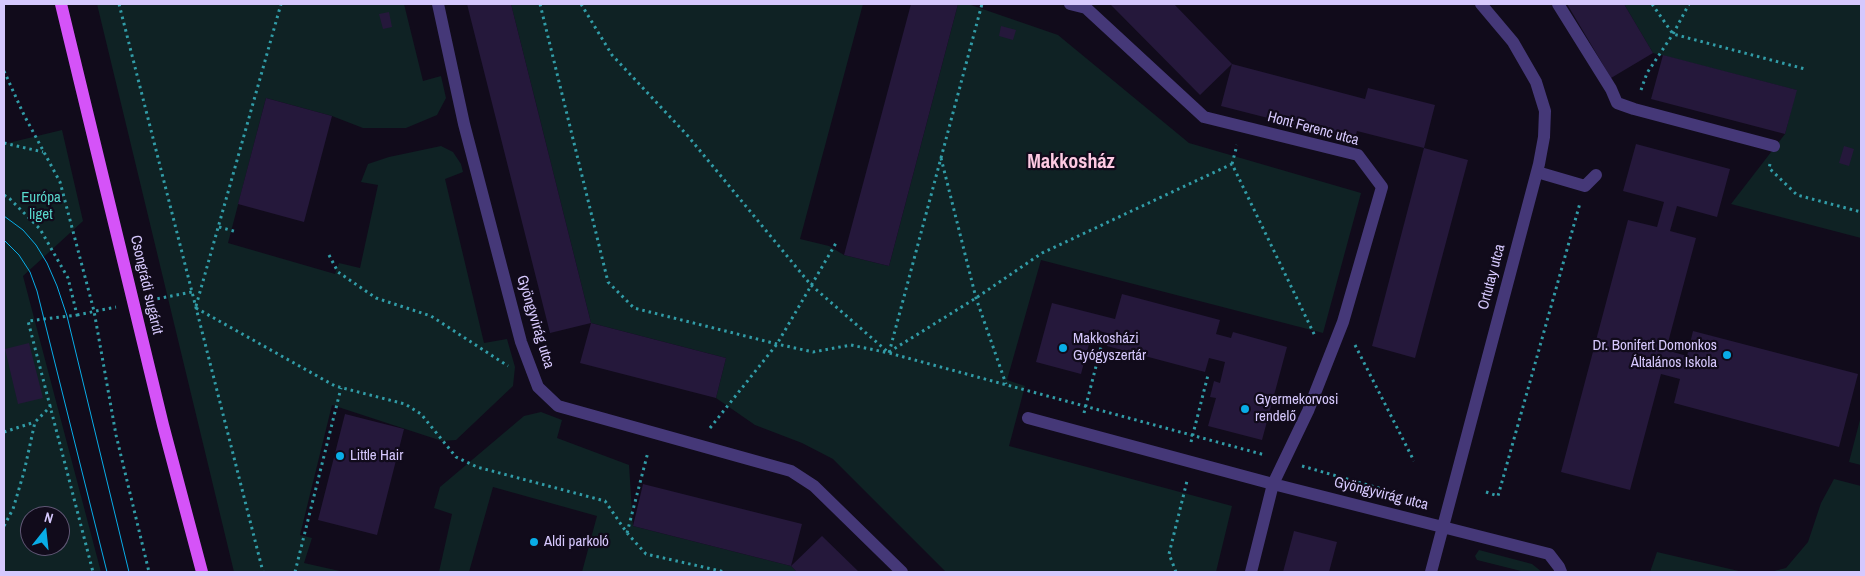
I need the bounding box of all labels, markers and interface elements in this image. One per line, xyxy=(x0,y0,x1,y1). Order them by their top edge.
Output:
street label: Hont Ferenc utca xyxy=(1265,108,1361,150)
district label: Makkosház xyxy=(1027,151,1115,175)
park label: Európa liget xyxy=(21,189,61,224)
street label: Csongrádi sugárút xyxy=(126,234,166,336)
street label: Ortutay utca xyxy=(1475,242,1509,312)
street label: Gyöngyvirág utca xyxy=(512,273,558,371)
place label: Makkosházi Gyógyszertár xyxy=(1073,330,1146,365)
place label: Dr. Bonifert Domonkos Általános Iskola xyxy=(1593,337,1717,372)
marker: Makkosházi Gyógyszertár xyxy=(1057,342,1069,354)
marker: Dr. Bonifert Domonkos Általános Iskola xyxy=(1721,349,1733,361)
place label: Gyermekorvosi rendelő xyxy=(1255,391,1338,426)
marker: Gyermekorvosi rendelő xyxy=(1239,403,1251,415)
place label: Little Hair xyxy=(350,447,403,465)
marker: Little Hair xyxy=(334,450,346,462)
street label: Gyöngyvirág utca xyxy=(1332,474,1430,514)
north arrow xyxy=(20,506,70,556)
text: N xyxy=(42,508,55,527)
place label: Aldi parkoló xyxy=(544,533,609,551)
marker: Aldi parkoló xyxy=(528,536,540,548)

